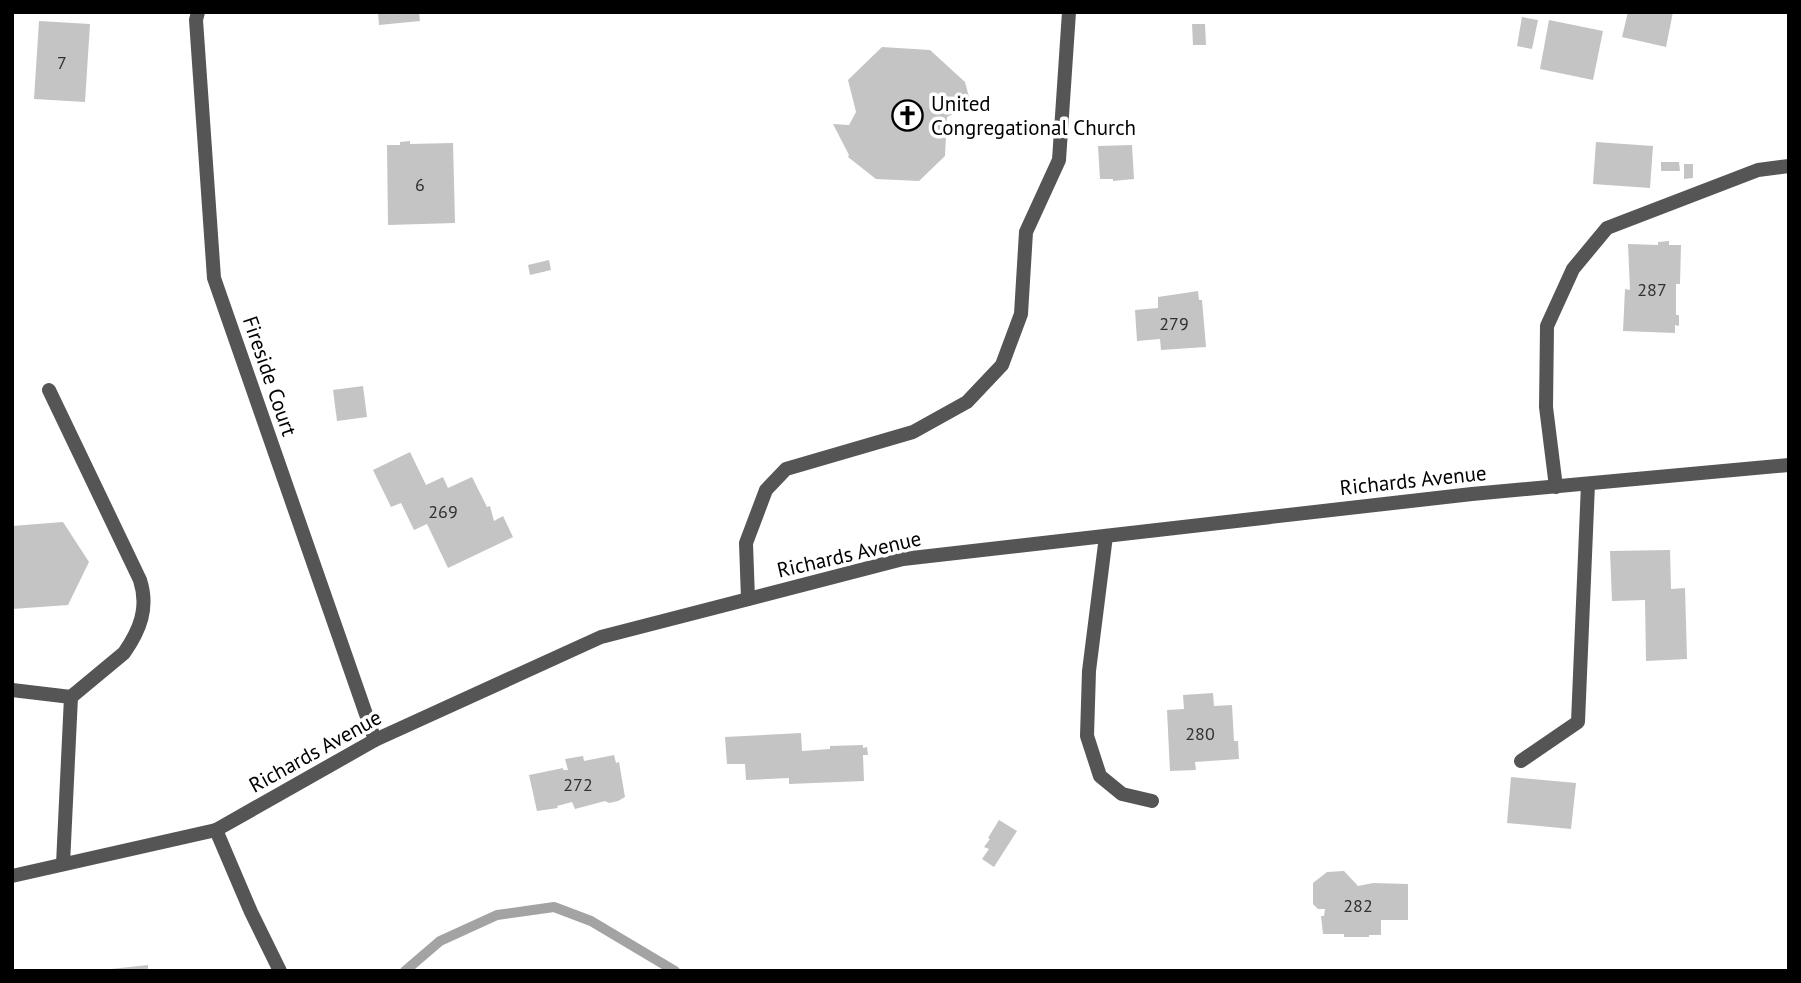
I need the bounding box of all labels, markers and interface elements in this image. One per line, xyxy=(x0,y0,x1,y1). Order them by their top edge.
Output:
house number: 7 xyxy=(57,51,67,74)
place label: United Congregational Church xyxy=(931,90,1136,141)
church icon: United Congregational Church xyxy=(891,98,925,132)
house number: 6 xyxy=(415,173,425,196)
house number: 287 xyxy=(1637,278,1667,301)
street label: Fireside Court xyxy=(237,312,303,440)
house number: 279 xyxy=(1159,312,1189,335)
street label: Richards Avenue xyxy=(1338,459,1488,501)
house number: 269 xyxy=(428,500,458,523)
street label: Richards Avenue xyxy=(774,524,924,584)
street label: Richards Avenue xyxy=(244,703,386,799)
house number: 280 xyxy=(1185,722,1215,745)
house number: 272 xyxy=(563,773,593,796)
house number: 282 xyxy=(1343,894,1373,917)

